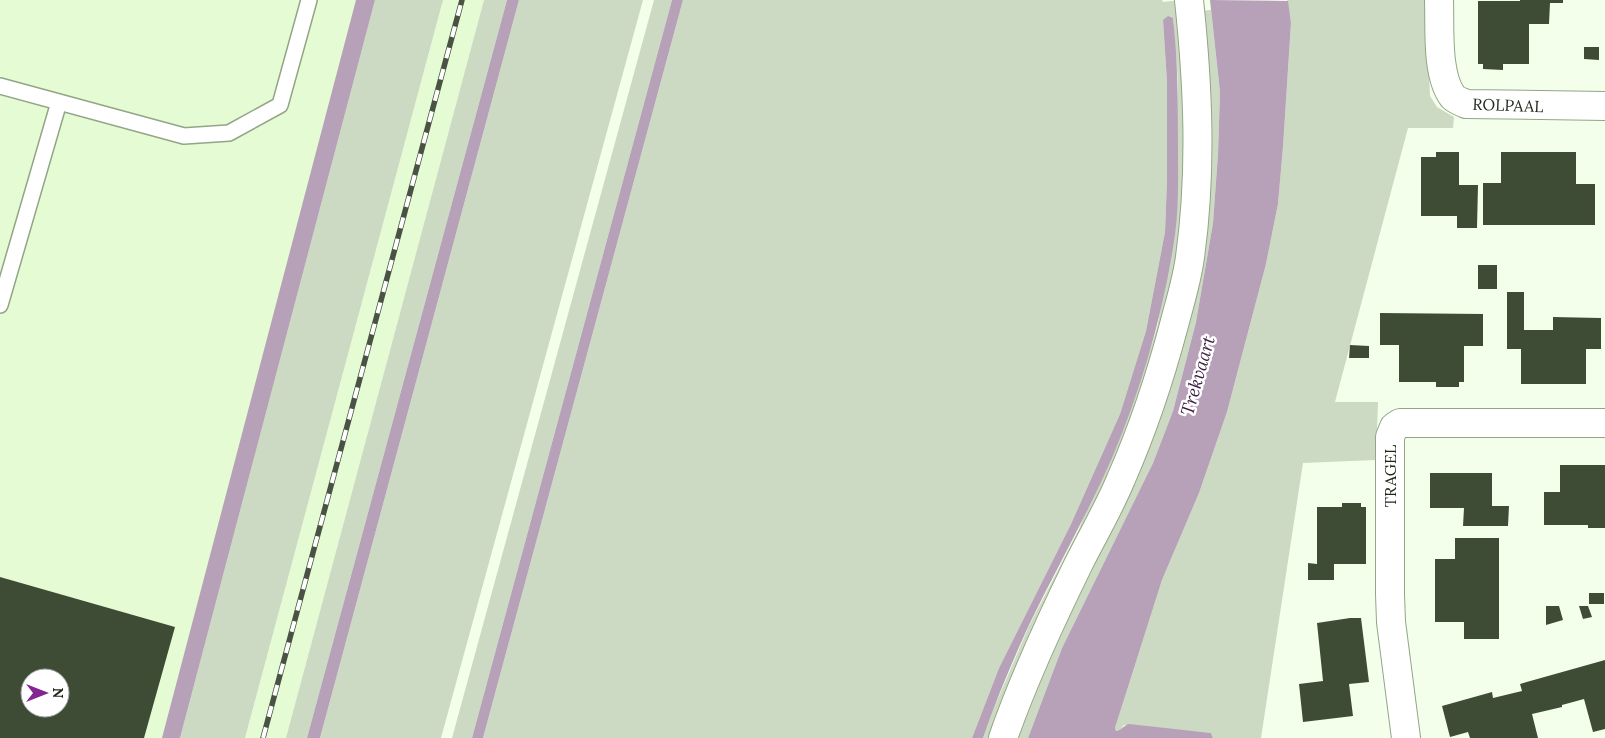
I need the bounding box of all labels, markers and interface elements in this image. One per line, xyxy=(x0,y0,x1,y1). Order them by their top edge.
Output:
street label: ROLPAAL xyxy=(1472,94,1544,116)
water label: Trekvaart xyxy=(1175,333,1220,418)
street label: TRAGEL xyxy=(1380,445,1400,507)
north arrow xyxy=(20,668,70,718)
text: N xyxy=(49,688,67,699)

